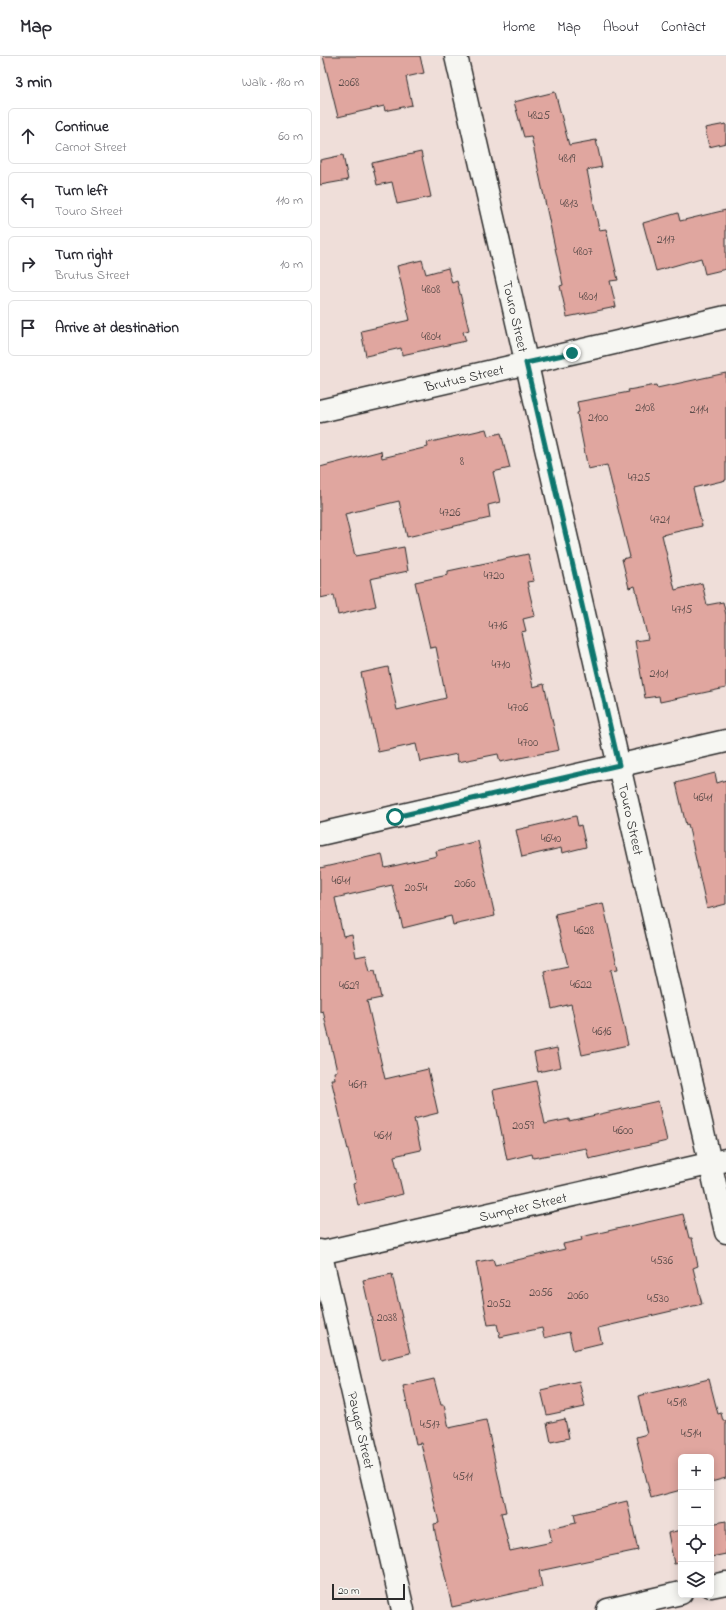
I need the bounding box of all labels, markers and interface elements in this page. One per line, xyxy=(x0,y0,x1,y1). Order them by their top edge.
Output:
text: Map xyxy=(20,14,52,41)
text: Home xyxy=(503,17,535,38)
text: Map xyxy=(557,17,581,38)
text: About xyxy=(603,17,639,38)
text: Contact xyxy=(661,17,706,38)
text: 3 min xyxy=(16,70,52,95)
text: Walk · 180 m xyxy=(242,73,304,92)
house number: 2068 xyxy=(339,74,360,92)
house number: 4825 xyxy=(528,107,550,125)
text: Continue xyxy=(55,116,109,138)
icon: ahead xyxy=(17,125,39,147)
text: 60 m xyxy=(278,127,303,146)
text: Carnot Street xyxy=(55,138,127,157)
house number: 4819 xyxy=(559,150,576,168)
text: Turn left xyxy=(55,180,108,202)
icon: left xyxy=(17,189,39,211)
text: 110 m xyxy=(276,191,303,210)
house number: 4813 xyxy=(560,195,578,213)
text: Touro Street xyxy=(55,202,123,221)
house number: 2117 xyxy=(657,231,675,249)
house number: 4807 xyxy=(573,243,593,261)
text: Turn right xyxy=(55,244,113,266)
icon: right xyxy=(17,253,39,275)
text: 10 m xyxy=(280,255,303,274)
text: Brutus Street xyxy=(55,266,130,285)
street label: Touro Street xyxy=(496,279,533,355)
house number: 4808 xyxy=(421,281,441,299)
house number: 4801 xyxy=(579,288,597,306)
icon: arrive xyxy=(17,317,39,339)
text: Arrive at destination xyxy=(55,317,179,339)
house number: 4804 xyxy=(421,328,441,346)
route end xyxy=(563,344,581,362)
street label: Brutus Street xyxy=(422,360,506,399)
house number: 2108 xyxy=(635,399,655,417)
house number: 2114 xyxy=(690,401,708,419)
house number: 2100 xyxy=(588,409,608,427)
house number: 8 xyxy=(460,453,465,471)
house number: 4725 xyxy=(628,469,650,487)
house number: 4726 xyxy=(439,504,461,522)
house number: 4721 xyxy=(650,511,670,529)
house number: 4720 xyxy=(483,567,505,585)
house number: 4715 xyxy=(672,601,692,619)
house number: 4716 xyxy=(489,617,508,635)
house number: 4710 xyxy=(492,656,510,674)
house number: 2101 xyxy=(650,665,669,683)
house number: 4706 xyxy=(508,699,529,717)
house number: 4700 xyxy=(518,734,538,752)
street label: Touro Street xyxy=(611,781,648,858)
house number: 4641 xyxy=(694,789,713,807)
route start xyxy=(386,808,404,826)
house number: 4640 xyxy=(541,830,561,848)
house number: 4641 xyxy=(332,872,351,890)
house number: 2060 xyxy=(454,875,476,893)
house number: 2054 xyxy=(405,879,428,897)
house number: 4628 xyxy=(574,922,595,940)
house number: 4622 xyxy=(570,976,592,994)
house number: 4629 xyxy=(339,977,359,995)
house number: 4616 xyxy=(592,1023,612,1041)
house number: 4617 xyxy=(349,1076,368,1094)
house number: 2059 xyxy=(512,1117,534,1135)
house number: 4600 xyxy=(613,1122,633,1140)
house number: 4611 xyxy=(374,1127,392,1145)
street label: Sumpter Street xyxy=(477,1188,569,1228)
house number: 4536 xyxy=(651,1252,674,1270)
house number: 2056 xyxy=(529,1284,553,1302)
house number: 2060 xyxy=(567,1287,589,1305)
house number: 4530 xyxy=(647,1290,669,1308)
house number: 2052 xyxy=(487,1295,511,1313)
house number: 2038 xyxy=(377,1309,398,1327)
street label: Pauger Street xyxy=(341,1390,379,1472)
house number: 4518 xyxy=(667,1394,688,1412)
house number: 4517 xyxy=(420,1416,440,1434)
house number: 4514 xyxy=(681,1425,701,1443)
map controls xyxy=(678,1454,714,1598)
button: + xyxy=(678,1454,714,1490)
house number: 4511 xyxy=(453,1468,473,1486)
button: − xyxy=(678,1490,714,1526)
button: locate xyxy=(678,1526,714,1562)
button: layers xyxy=(678,1562,714,1598)
scale bar xyxy=(332,1582,405,1601)
text: 20 m xyxy=(338,1583,360,1599)

